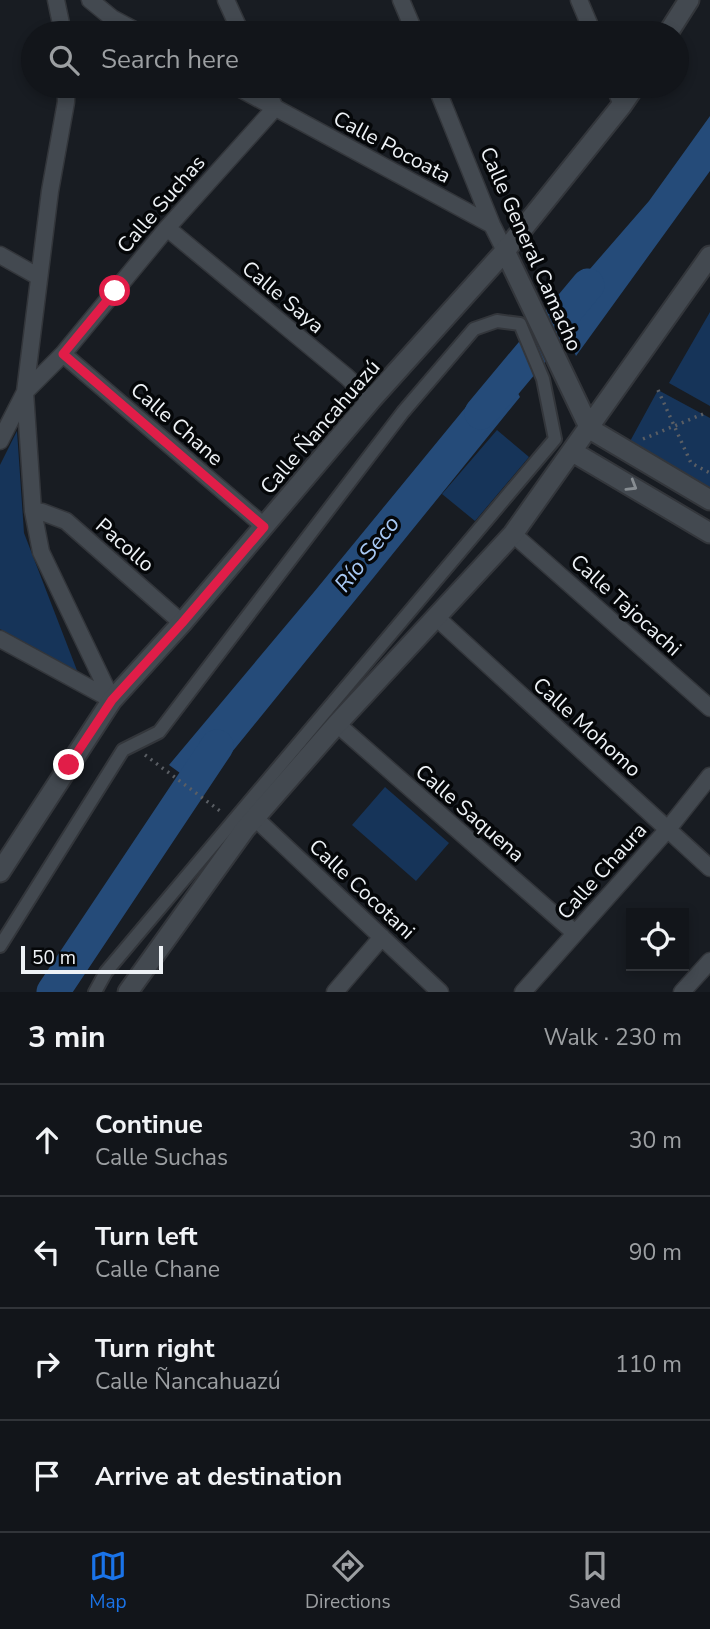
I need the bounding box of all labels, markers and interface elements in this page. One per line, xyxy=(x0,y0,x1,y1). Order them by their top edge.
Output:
search box xyxy=(21,21,689,98)
icon: search xyxy=(45,41,83,79)
text: Search here xyxy=(101,42,239,77)
street label: Calle Pocoata xyxy=(328,104,456,190)
street label: Calle General Camacho xyxy=(473,142,589,356)
street label: Calle Suchas xyxy=(111,149,211,259)
street label: Calle Saya xyxy=(236,254,330,340)
route start xyxy=(99,275,130,306)
street label: Calle Ñancahuazú xyxy=(254,354,386,500)
street label: Calle Chane xyxy=(125,376,229,472)
one-way arrow xyxy=(624,478,637,491)
water label: Río Seco xyxy=(327,509,407,599)
street label: Pacollo xyxy=(90,512,160,578)
street label: Calle Tajocachi xyxy=(565,548,687,662)
street label: Calle Mohomo xyxy=(527,671,647,783)
route end xyxy=(53,749,84,780)
street label: Calle Saquena xyxy=(409,758,531,868)
street label: Calle Chaura xyxy=(551,817,653,925)
street label: Calle Cocotani xyxy=(303,833,421,945)
map controls xyxy=(626,908,689,971)
button: locate xyxy=(626,908,689,971)
scale bar xyxy=(21,943,163,975)
text: 50 m xyxy=(32,945,76,971)
text: 3 min xyxy=(28,1017,106,1058)
text: Walk · 230 m xyxy=(543,1022,682,1053)
text: Continue xyxy=(95,1107,203,1142)
icon: ahead xyxy=(28,1121,66,1159)
text: 30 m xyxy=(629,1125,682,1156)
text: Calle Suchas xyxy=(95,1142,228,1173)
text: Turn left xyxy=(95,1219,198,1254)
icon: left xyxy=(28,1233,66,1271)
text: 90 m xyxy=(629,1237,682,1268)
text: Calle Chane xyxy=(95,1254,220,1285)
text: Turn right xyxy=(95,1331,214,1366)
icon: right xyxy=(28,1345,66,1383)
text: 110 m xyxy=(615,1349,682,1380)
text: Calle Ñancahuazú xyxy=(95,1366,281,1397)
icon: arrive xyxy=(28,1457,66,1495)
text: Arrive at destination xyxy=(95,1459,342,1494)
tab: Map xyxy=(89,1547,127,1615)
tab: Directions xyxy=(305,1547,391,1615)
tab: Saved xyxy=(569,1547,621,1615)

